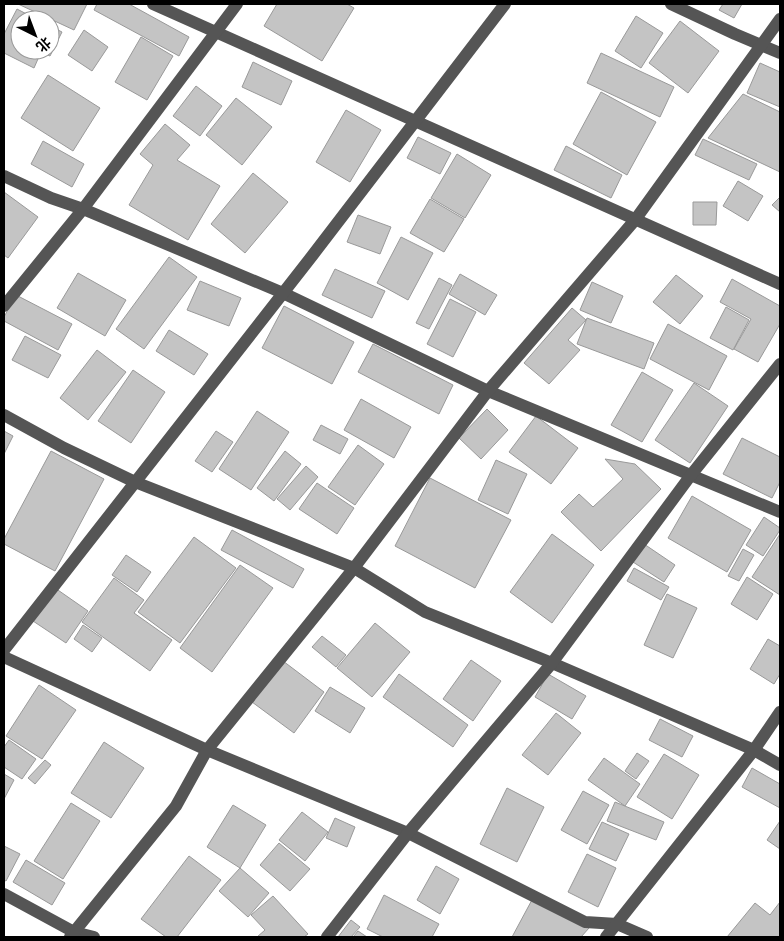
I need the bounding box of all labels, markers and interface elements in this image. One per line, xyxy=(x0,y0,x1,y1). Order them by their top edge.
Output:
north arrow xyxy=(10,10,60,60)
text: 北 xyxy=(33,34,54,55)

